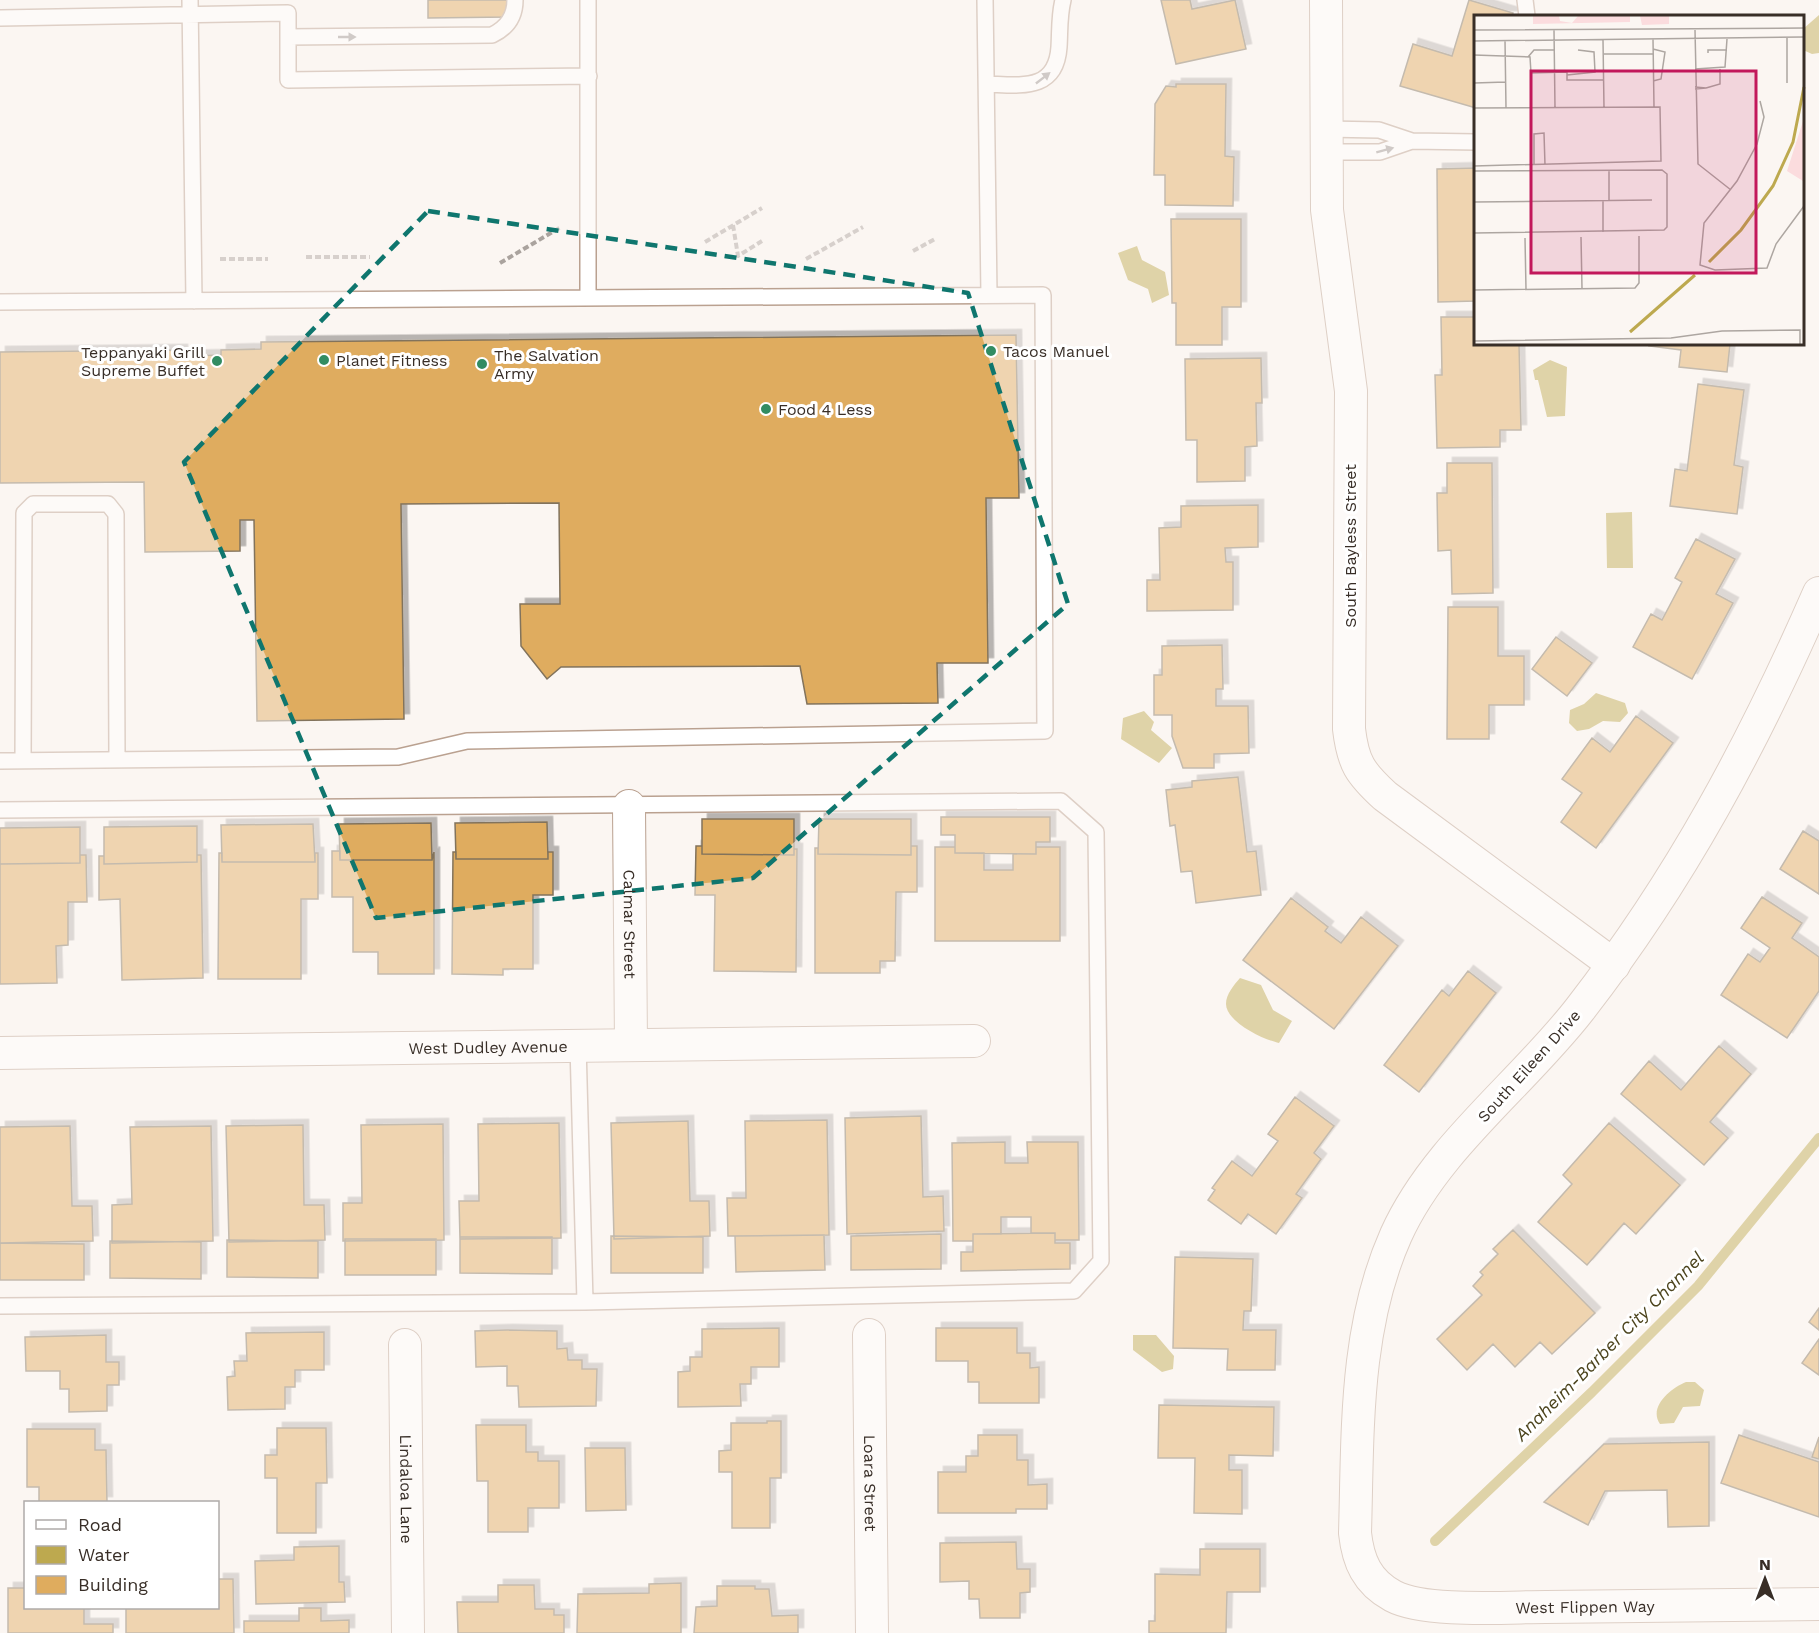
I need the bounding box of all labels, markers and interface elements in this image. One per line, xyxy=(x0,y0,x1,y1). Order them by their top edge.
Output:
inset map xyxy=(1474,15,1804,345)
one-way arrow xyxy=(337,32,356,42)
one-way arrow xyxy=(1034,72,1050,84)
one-way arrow xyxy=(1376,144,1394,154)
place label: Tacos Manuel xyxy=(1003,342,1109,361)
place label: Teppanyaki Grill Supreme Buffet xyxy=(81,343,205,380)
marker: Tacos Manuel xyxy=(984,344,998,358)
place label: The Salvation Army xyxy=(494,346,599,383)
place label: Planet Fitness xyxy=(336,351,448,370)
marker: Planet Fitness xyxy=(317,353,331,367)
marker: Teppanyaki Grill Supreme Buffet xyxy=(210,354,224,368)
marker: The Salvation Army xyxy=(475,357,489,371)
place label: Food 4 Less xyxy=(778,400,872,419)
marker: Food 4 Less xyxy=(759,402,773,416)
street label: South Bayless Street xyxy=(1341,464,1360,628)
street label: Calmar Street xyxy=(620,869,640,979)
street label: South Eileen Drive xyxy=(1474,1006,1584,1126)
street label: West Dudley Avenue xyxy=(408,1037,568,1057)
water label: Anaheim-Barber City Channel xyxy=(1509,1247,1708,1446)
street label: Lindaloa Lane xyxy=(396,1434,417,1544)
street label: Loara Street xyxy=(861,1435,880,1532)
legend xyxy=(24,1501,219,1609)
text: Road xyxy=(78,1514,122,1535)
text: Water xyxy=(78,1544,130,1565)
north arrow xyxy=(1735,1549,1795,1609)
text: N xyxy=(1759,1555,1771,1574)
text: Building xyxy=(78,1574,148,1595)
street label: West Flippen Way xyxy=(1515,1596,1655,1617)

